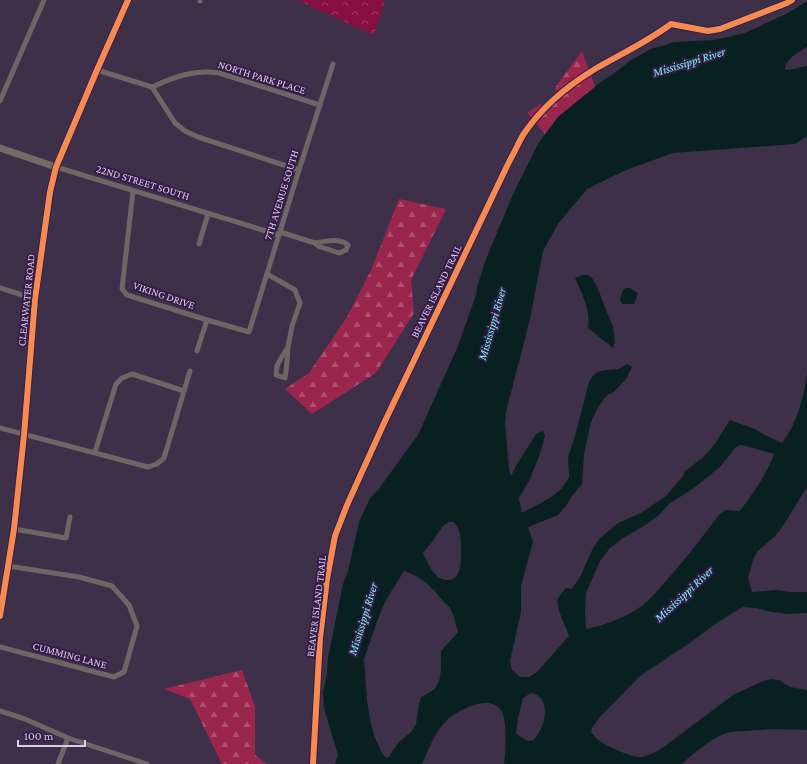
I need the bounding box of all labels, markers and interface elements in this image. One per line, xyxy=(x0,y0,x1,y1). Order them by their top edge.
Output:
water label: Mississippi River xyxy=(650,44,728,80)
street label: NORTH PARK PLACE xyxy=(217,58,307,96)
street label: 7TH AVENUE SOUTH xyxy=(262,148,300,242)
street label: 22ND STREET SOUTH xyxy=(95,162,191,202)
street label: BEAVER ISLAND TRAIL xyxy=(408,242,464,340)
street label: CLEARWATER ROAD xyxy=(15,253,37,347)
street label: VIKING DRIVE xyxy=(132,279,196,311)
water label: Mississippi River xyxy=(475,285,509,363)
street label: BEAVER ISLAND TRAIL xyxy=(304,554,328,657)
water label: Mississippi River xyxy=(651,563,717,625)
water label: Mississippi River xyxy=(345,580,381,658)
street label: CUMMING LANE xyxy=(32,639,108,671)
scale bar xyxy=(18,722,85,748)
text: 100 m xyxy=(24,729,54,743)

